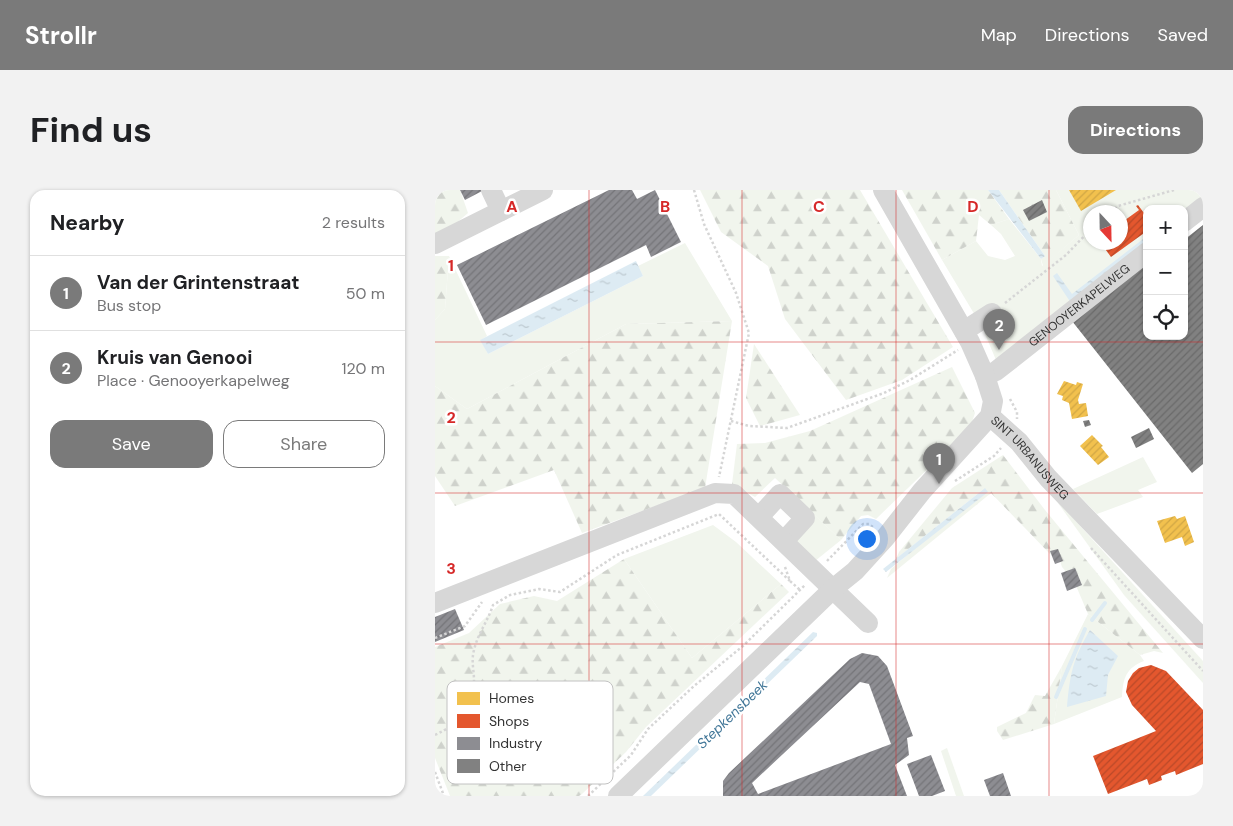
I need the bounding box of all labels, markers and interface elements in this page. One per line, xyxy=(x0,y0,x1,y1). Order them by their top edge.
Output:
text: Strollr xyxy=(25,20,97,51)
text: Map xyxy=(981,23,1017,47)
text: Directions xyxy=(1045,23,1130,47)
text: Saved xyxy=(1158,23,1208,47)
button: Directions xyxy=(1068,106,1203,154)
text: Find us xyxy=(30,107,152,153)
text: A xyxy=(506,196,518,217)
text: B xyxy=(660,196,670,217)
text: C xyxy=(813,196,825,217)
text: D xyxy=(967,196,979,217)
north arrow xyxy=(1083,205,1128,250)
map controls xyxy=(1143,205,1188,340)
button: + xyxy=(1143,205,1188,250)
text: Nearby xyxy=(50,209,124,237)
text: 2 results xyxy=(322,212,385,233)
button: − xyxy=(1143,250,1188,295)
text: 1 xyxy=(448,255,454,276)
street label: GENOOYERKAPELWEG xyxy=(1025,261,1133,350)
text: Van der Grintenstraat xyxy=(97,270,299,295)
text: 1 xyxy=(63,283,69,304)
text: 50 m xyxy=(346,283,385,304)
text: Bus stop xyxy=(97,295,161,316)
button: locate xyxy=(1143,295,1188,340)
pin: 2 xyxy=(983,309,1015,350)
text: Kruis van Genooi xyxy=(97,345,252,370)
text: 2 xyxy=(61,358,71,379)
text: 120 m xyxy=(341,358,385,379)
text: Place · Genooyerkapelweg xyxy=(97,370,290,391)
text: 2 xyxy=(446,407,456,428)
street label: SINT URBANUSWEG xyxy=(987,413,1073,503)
button: Save xyxy=(50,420,213,468)
button: Share xyxy=(223,420,385,468)
pin: 1 xyxy=(923,443,955,484)
your location xyxy=(854,526,880,552)
text: 3 xyxy=(446,558,456,579)
water label: Stepkensbeek xyxy=(693,675,772,752)
legend xyxy=(447,681,613,784)
text: Homes xyxy=(489,689,534,707)
text: Shops xyxy=(489,712,529,730)
text: Industry xyxy=(489,734,542,752)
text: Other xyxy=(489,757,527,775)

